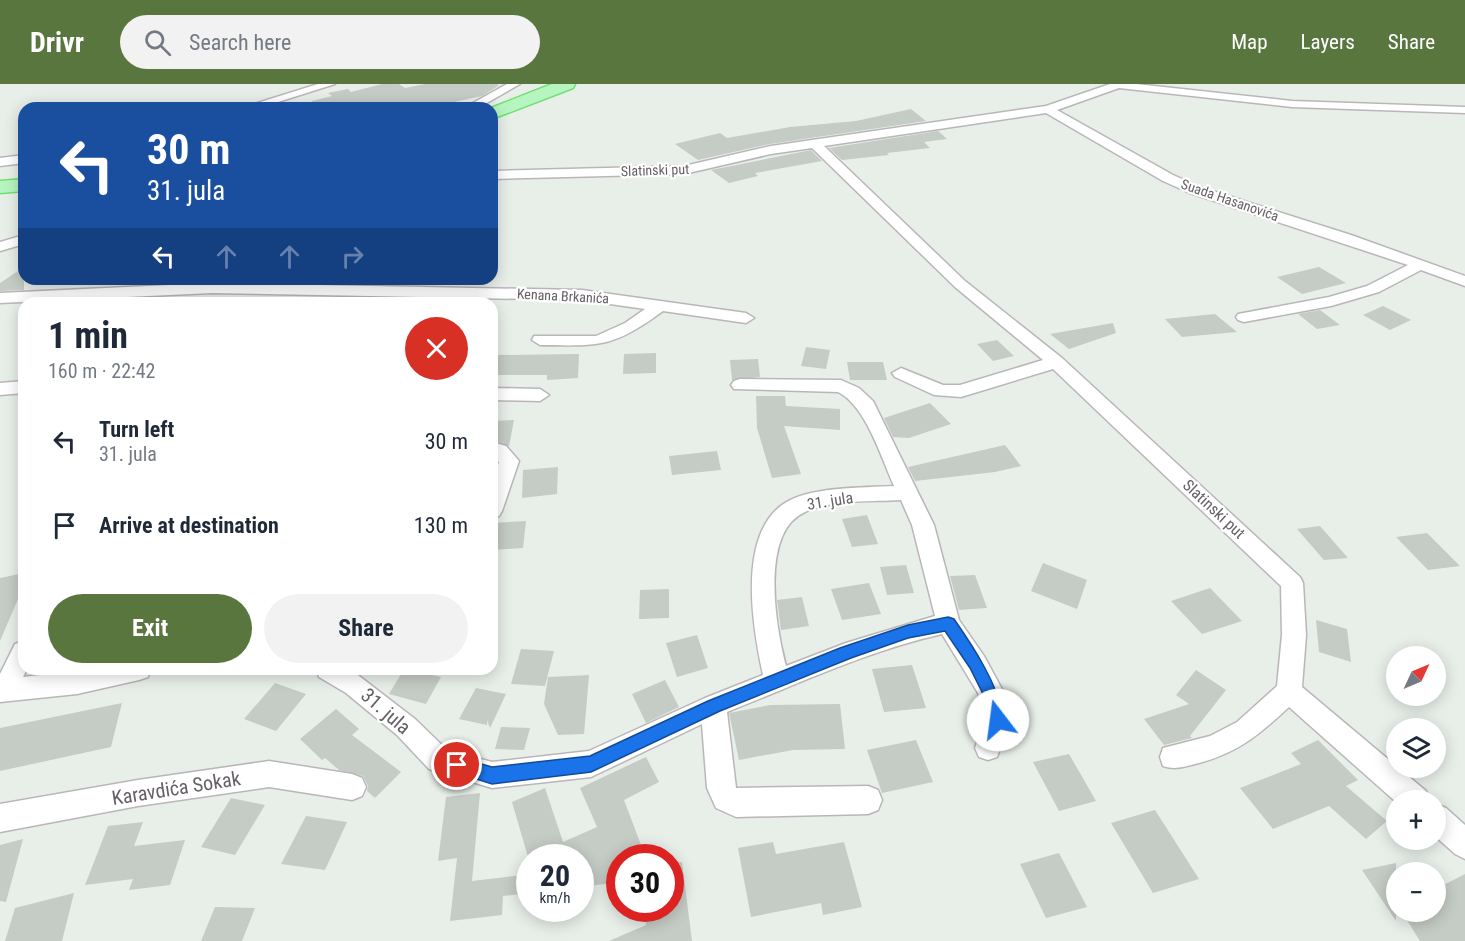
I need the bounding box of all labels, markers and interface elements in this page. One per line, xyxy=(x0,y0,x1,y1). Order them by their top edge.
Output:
search box xyxy=(120,15,540,69)
text: Drivr xyxy=(30,26,84,59)
icon: search xyxy=(141,26,174,59)
text: Search here xyxy=(189,30,291,55)
text: Map xyxy=(1231,30,1268,54)
text: Layers xyxy=(1301,30,1355,54)
text: Share xyxy=(1388,30,1435,54)
text: 30 m xyxy=(147,125,230,174)
icon: left xyxy=(48,126,126,204)
street label: Slatinski put xyxy=(621,161,689,179)
text: 31. jula xyxy=(147,175,225,207)
street label: Suada Hasanovića xyxy=(1179,176,1281,224)
icon: left xyxy=(147,240,180,273)
icon: ahead xyxy=(210,240,243,273)
icon: ahead xyxy=(273,240,306,273)
icon: right xyxy=(336,240,369,273)
street label: Kenana Brkanića xyxy=(516,286,610,306)
text: 1 min xyxy=(48,315,128,357)
button: close xyxy=(405,317,468,380)
text: 160 m · 22:42 xyxy=(48,359,155,383)
text: Turn left xyxy=(99,417,174,442)
icon: left xyxy=(48,425,81,458)
text: 30 m xyxy=(425,429,468,454)
text: 31. jula xyxy=(99,442,157,466)
street label: Slatinski put xyxy=(1179,475,1249,543)
street label: 31. jula xyxy=(806,488,854,514)
icon: arrive xyxy=(48,509,81,542)
text: Arrive at destination xyxy=(99,513,279,538)
text: 130 m xyxy=(414,513,468,538)
button: Exit xyxy=(48,594,252,663)
button: Share xyxy=(264,594,468,663)
north arrow xyxy=(1386,646,1446,706)
map controls xyxy=(1386,646,1446,922)
street label: 31. jula xyxy=(356,683,416,739)
position arrow xyxy=(966,688,1030,752)
button: layers xyxy=(1386,718,1446,778)
pin xyxy=(431,739,482,790)
icon: arrive xyxy=(440,748,473,781)
street label: Karavdića Sokak xyxy=(110,766,242,810)
button: + xyxy=(1386,790,1446,850)
speed limit sign: 30 xyxy=(606,844,684,922)
text: 20 xyxy=(540,858,570,893)
button: − xyxy=(1386,862,1446,922)
text: km/h xyxy=(540,889,570,907)

